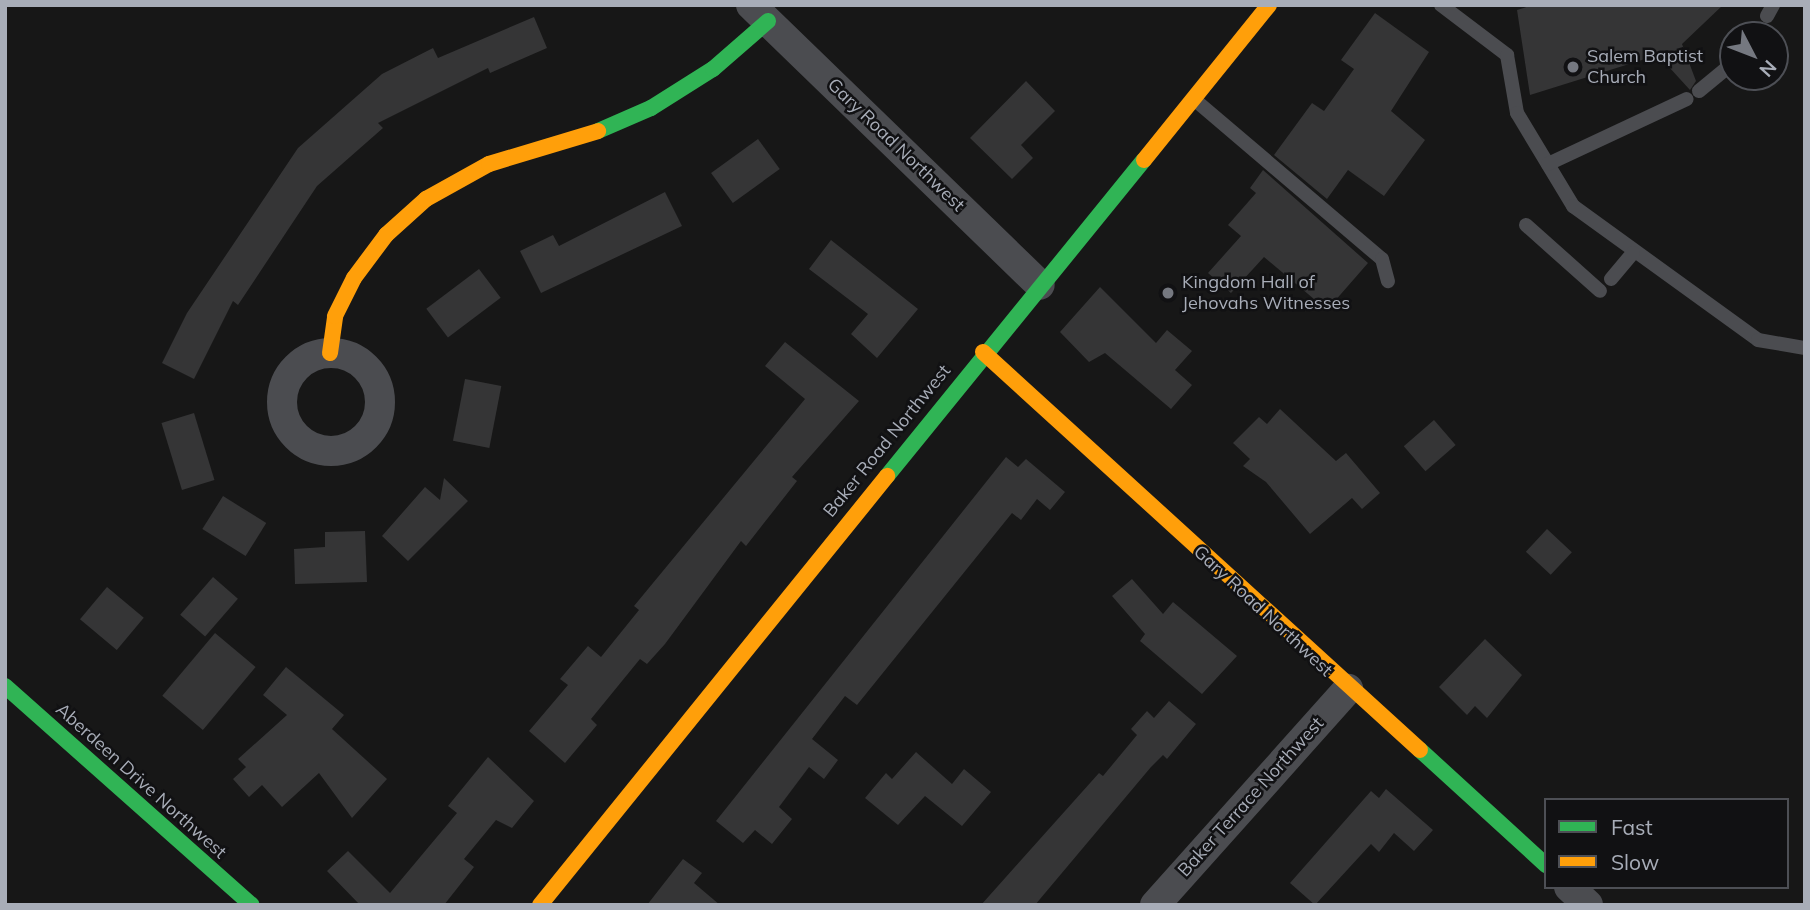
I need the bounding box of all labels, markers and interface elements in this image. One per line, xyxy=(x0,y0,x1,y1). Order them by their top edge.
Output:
north arrow xyxy=(1719,21,1789,91)
place label: Salem Baptist Church xyxy=(1587,46,1703,88)
text: N xyxy=(1754,55,1782,82)
marker: Salem Baptist Church xyxy=(1565,59,1581,75)
street label: Gary Road Northwest xyxy=(823,74,969,216)
place label: Kingdom Hall of Jehovahs Witnesses xyxy=(1182,272,1350,314)
marker: Kingdom Hall of Jehovahs Witnesses xyxy=(1160,285,1176,301)
street label: Baker Road Northwest xyxy=(819,360,955,522)
street label: Gary Road Northwest xyxy=(1189,541,1337,681)
street label: Aberdeen Drive Northwest xyxy=(51,699,231,863)
street label: Baker Terrace Northwest xyxy=(1174,713,1328,881)
legend xyxy=(1544,798,1789,889)
text: Fast xyxy=(1611,814,1653,840)
text: Slow xyxy=(1611,849,1659,875)

